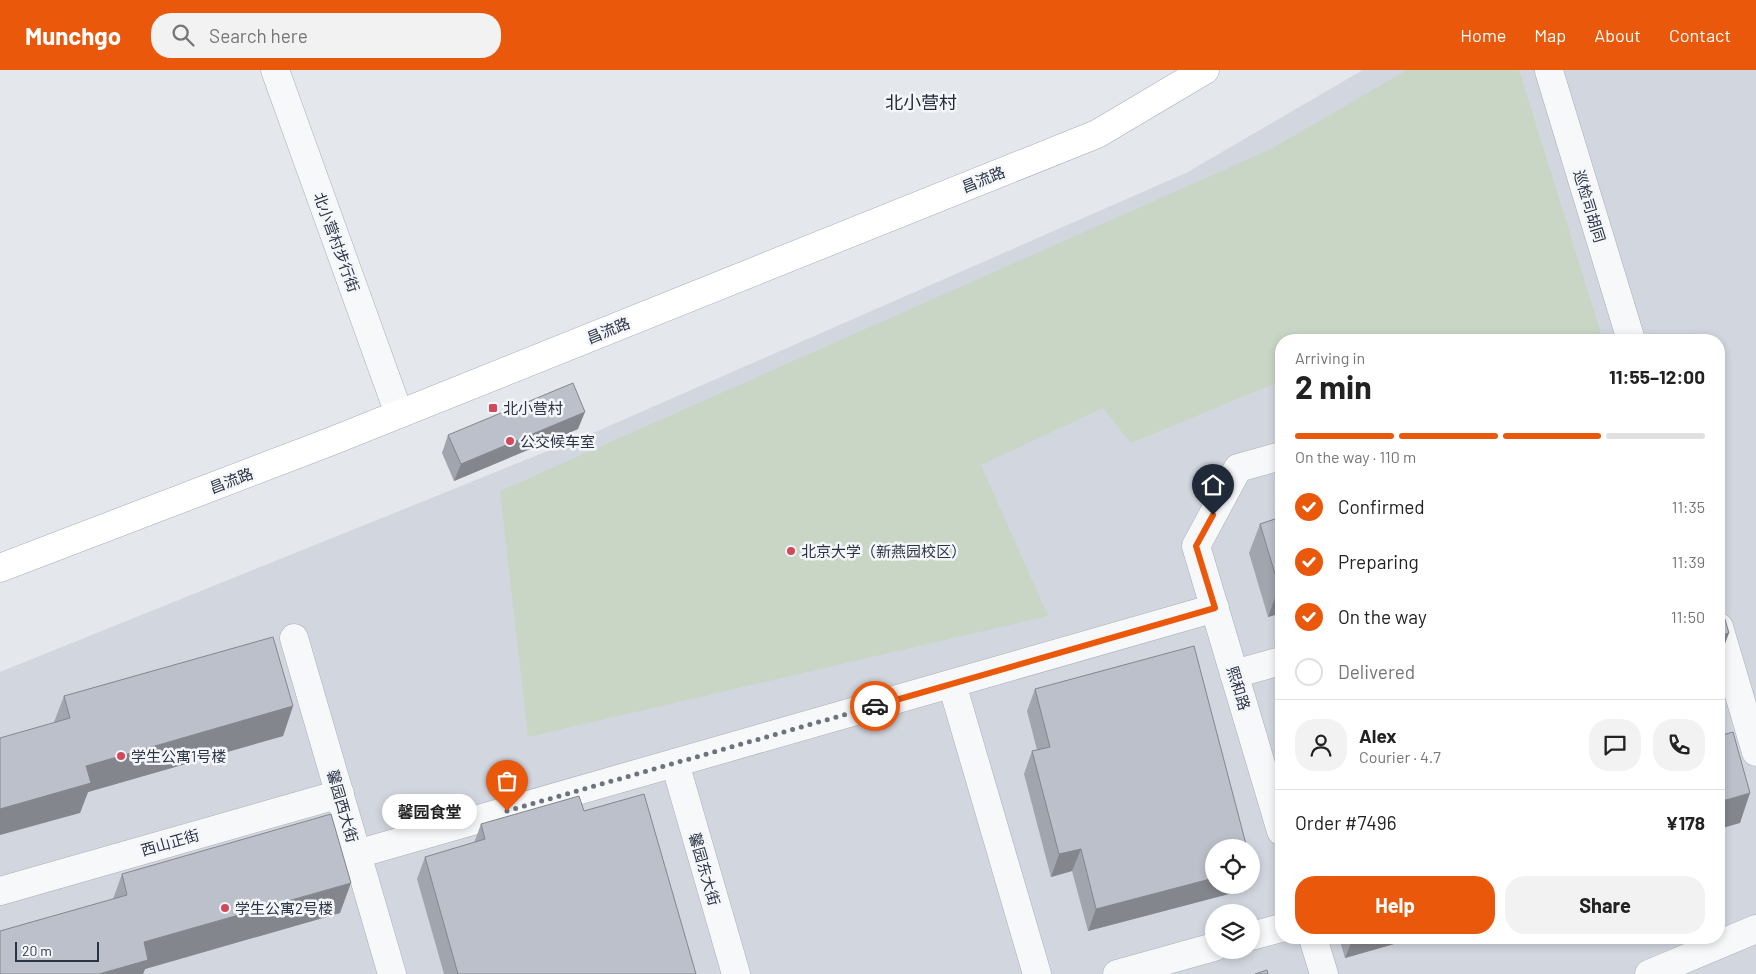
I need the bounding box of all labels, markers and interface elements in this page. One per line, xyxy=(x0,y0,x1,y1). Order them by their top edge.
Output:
search box xyxy=(151,13,501,58)
text: Munchgo xyxy=(25,21,121,50)
icon: search xyxy=(169,21,197,49)
text: Search here xyxy=(209,24,308,47)
text: Home xyxy=(1460,24,1506,46)
text: Map xyxy=(1534,24,1566,46)
text: About xyxy=(1594,24,1641,46)
text: Contact xyxy=(1669,24,1731,46)
district label: 北小营村 xyxy=(885,91,957,113)
street label: 昌流路 xyxy=(959,162,1007,196)
street label: 巡检司胡同 xyxy=(1570,167,1610,245)
street label: 北小营村步行街 xyxy=(311,190,363,294)
street label: 昌流路 xyxy=(584,313,632,347)
text: Arriving in xyxy=(1295,348,1365,367)
text: 11:55–12:00 xyxy=(1609,365,1705,388)
text: 2 min xyxy=(1295,367,1372,405)
place label: 北小营村 xyxy=(503,399,563,417)
marker: 北小营村 xyxy=(487,402,499,414)
place label: 公交候车室 xyxy=(520,432,595,450)
marker: 公交候车室 xyxy=(504,435,516,447)
text: On the way · 110 m xyxy=(1295,447,1416,466)
street label: 昌流路 xyxy=(207,464,255,496)
pin xyxy=(1192,464,1234,515)
icon: home xyxy=(1199,471,1227,499)
icon: check xyxy=(1295,493,1323,521)
text: Confirmed xyxy=(1338,495,1425,518)
text: 11:35 xyxy=(1672,497,1705,516)
place label: 北京大学（新燕园校区） xyxy=(801,542,966,560)
marker: 北京大学（新燕园校区） xyxy=(785,545,797,557)
icon: check xyxy=(1295,548,1323,576)
text: Preparing xyxy=(1338,550,1419,573)
text: 11:39 xyxy=(1672,552,1705,571)
icon: check xyxy=(1295,603,1323,631)
text: On the way xyxy=(1338,605,1427,628)
text: 11:50 xyxy=(1671,607,1705,626)
text: Delivered xyxy=(1338,660,1415,683)
street label: 熙和路 xyxy=(1224,664,1254,712)
courier xyxy=(850,681,900,731)
icon: car xyxy=(861,692,889,720)
button: person xyxy=(1295,719,1347,771)
button: chat xyxy=(1589,719,1641,771)
button: phone xyxy=(1653,719,1705,771)
text: Alex xyxy=(1359,724,1397,747)
place label: 学生公寓1号楼 xyxy=(131,747,226,765)
text: Courier · 4.7 xyxy=(1359,747,1441,766)
marker: 学生公寓1号楼 xyxy=(115,750,127,762)
pin xyxy=(486,760,528,811)
street label: 馨园西大街 xyxy=(324,767,362,845)
icon: bag xyxy=(493,767,521,795)
callout: 馨园食堂 xyxy=(382,794,477,828)
text: 馨园食堂 xyxy=(397,802,462,821)
text: Order #7496 xyxy=(1295,811,1397,834)
text: ¥178 xyxy=(1666,811,1705,834)
street label: 西山正街 xyxy=(139,825,201,859)
street label: 馨园东大街 xyxy=(686,830,724,908)
map controls xyxy=(1205,839,1260,959)
button: locate xyxy=(1205,839,1260,894)
button: Help xyxy=(1295,876,1495,934)
button: Share xyxy=(1505,876,1705,934)
place label: 学生公寓2号楼 xyxy=(235,899,333,917)
marker: 学生公寓2号楼 xyxy=(219,902,231,914)
button: layers xyxy=(1205,904,1260,959)
scale bar xyxy=(15,939,99,962)
text: 20 m xyxy=(22,942,52,959)

